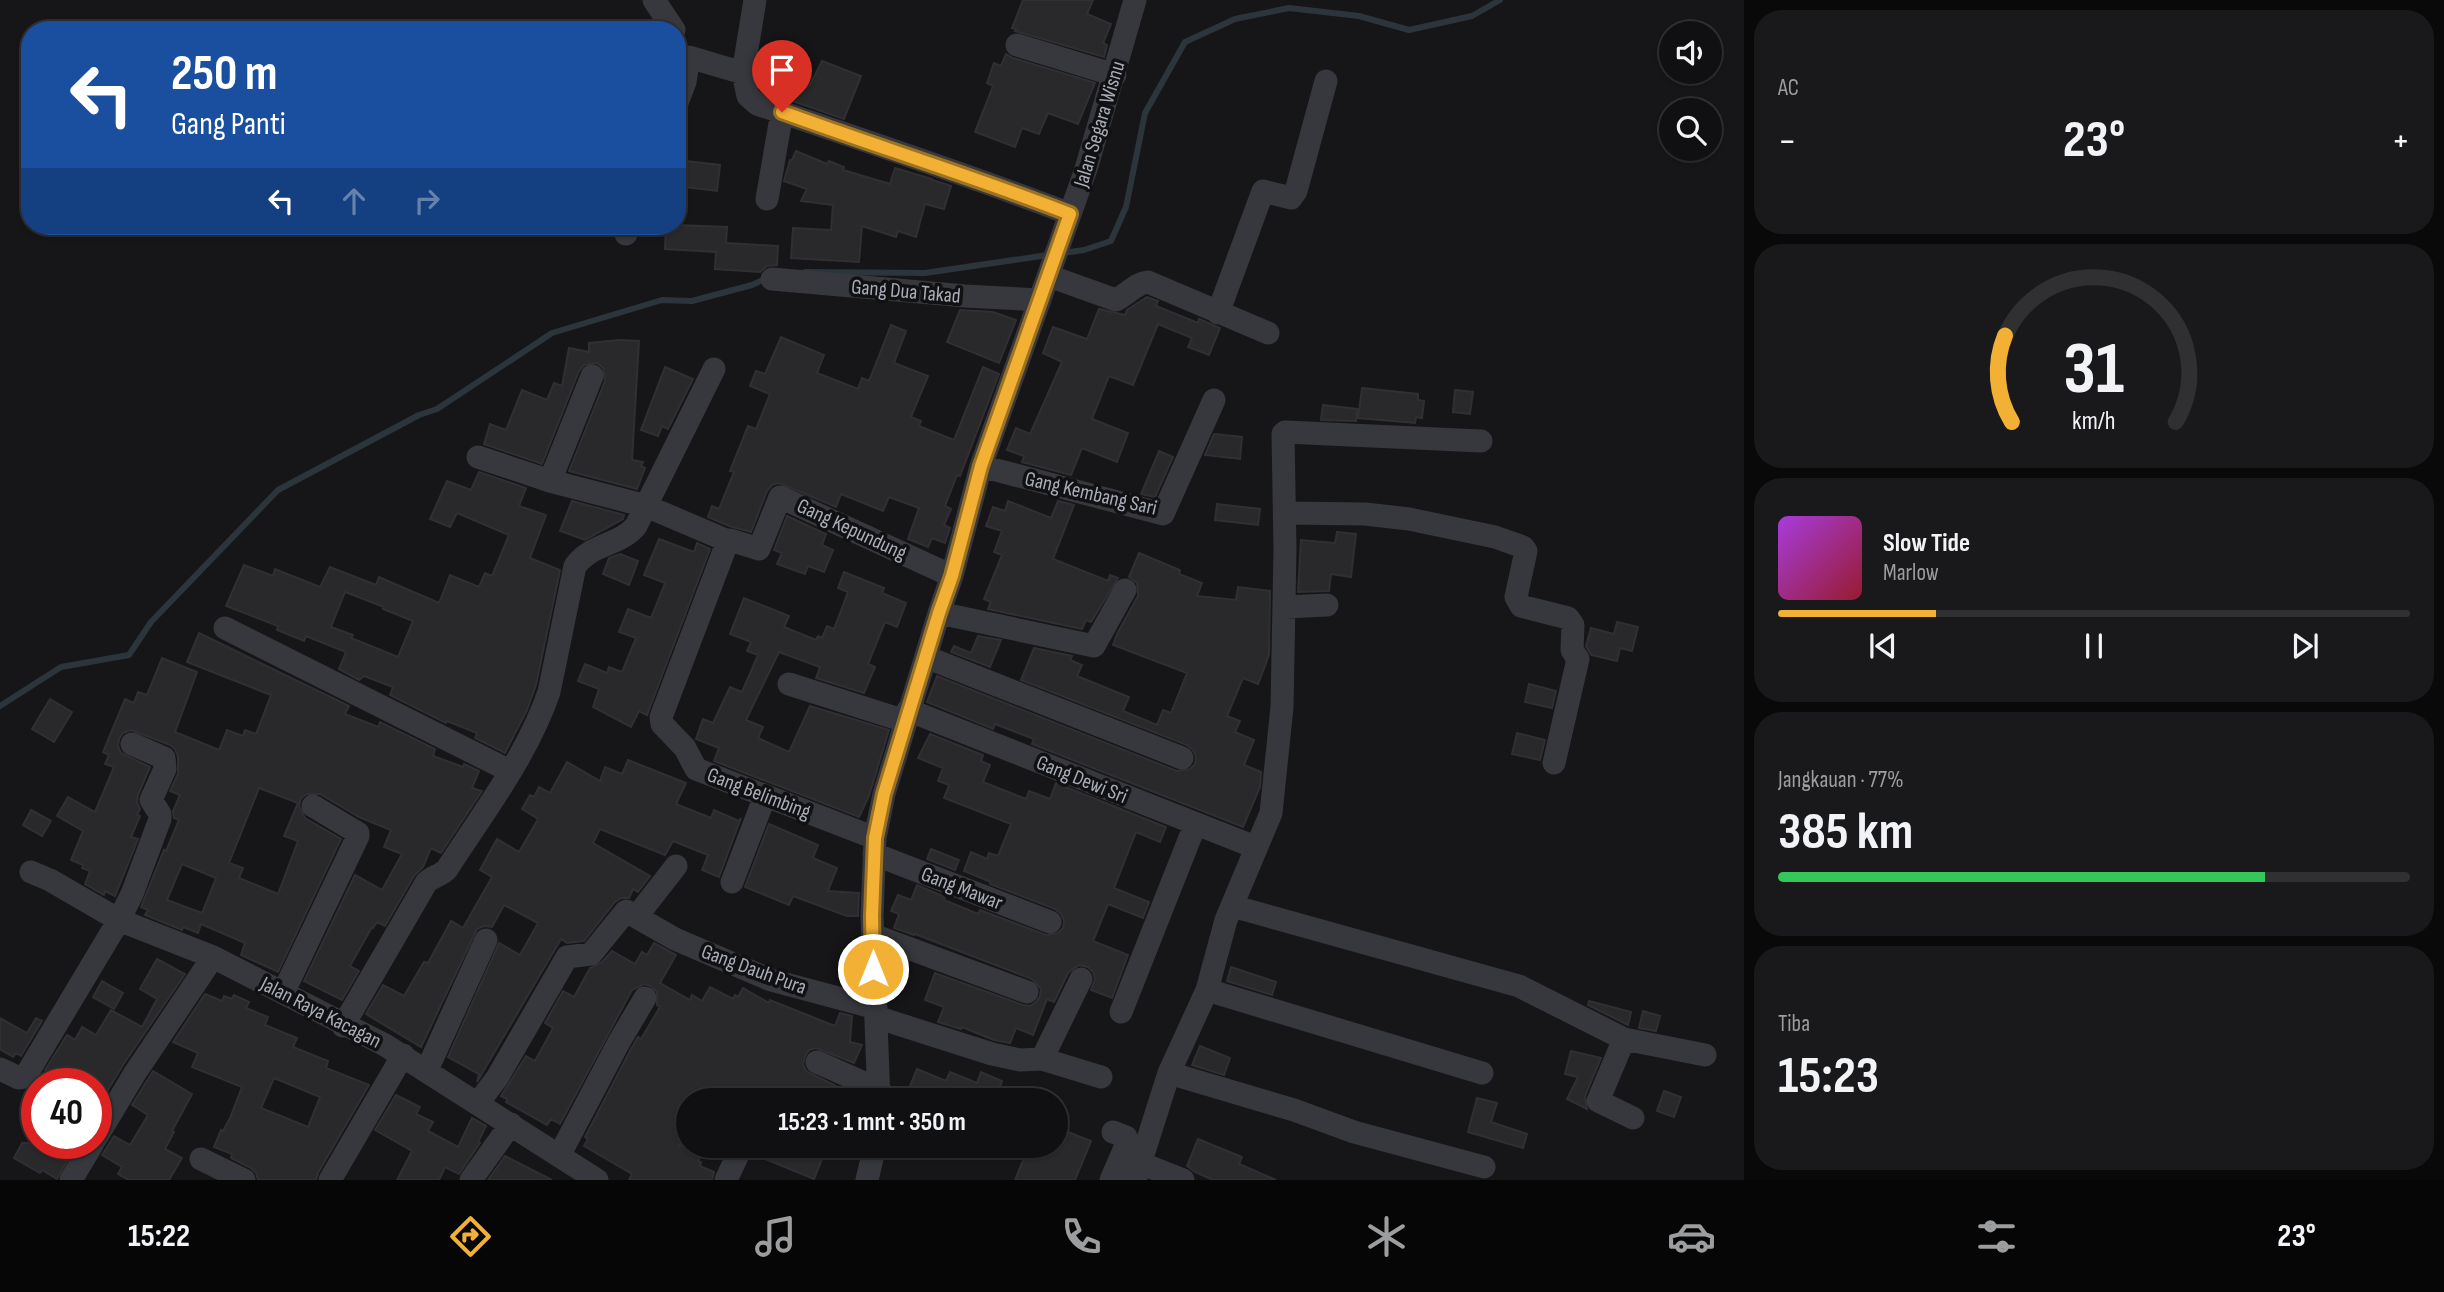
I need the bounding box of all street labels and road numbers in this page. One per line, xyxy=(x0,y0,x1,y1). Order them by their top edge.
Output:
street label: Jalan Segara Wisnu xyxy=(1068,58,1130,191)
street label: Gang Dua Takad xyxy=(850,274,962,309)
street label: Gang Kembang Sari xyxy=(1022,466,1159,521)
street label: Gang Kepundung xyxy=(793,493,911,566)
street label: Gang Dewi Sri xyxy=(1033,750,1131,809)
street label: Gang Belimbing xyxy=(704,762,814,825)
street label: Gang Mawar xyxy=(918,862,1006,915)
street label: Gang Dauh Pura xyxy=(698,939,810,1000)
street label: Jalan Raya Kacagan xyxy=(255,971,385,1054)

